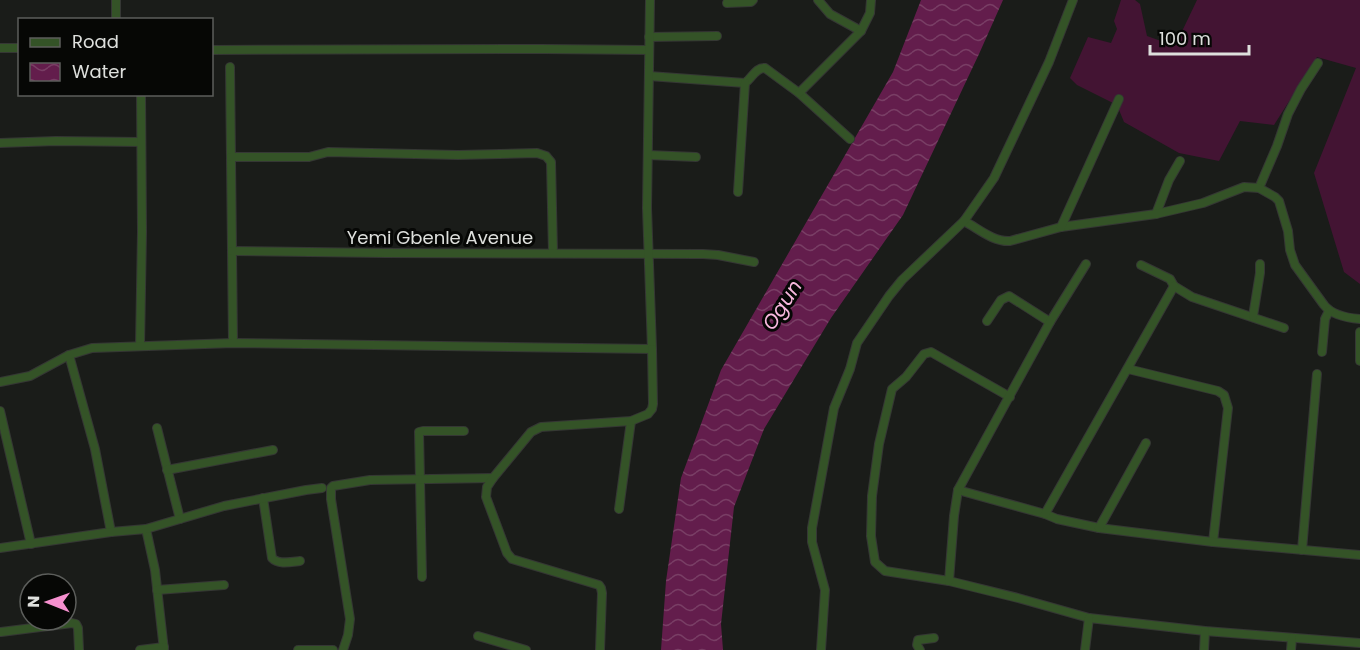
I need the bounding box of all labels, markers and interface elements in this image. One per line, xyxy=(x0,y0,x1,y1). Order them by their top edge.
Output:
legend xyxy=(18,18,213,96)
scale bar xyxy=(1150,18,1249,56)
text: 100 m xyxy=(1159,26,1211,51)
text: Road xyxy=(72,29,119,54)
text: Water xyxy=(72,59,126,84)
street label: Yemi Gbenle Avenue xyxy=(347,225,533,250)
water label: Ogun xyxy=(755,274,809,336)
north arrow xyxy=(18,572,78,632)
text: N xyxy=(22,596,45,608)

